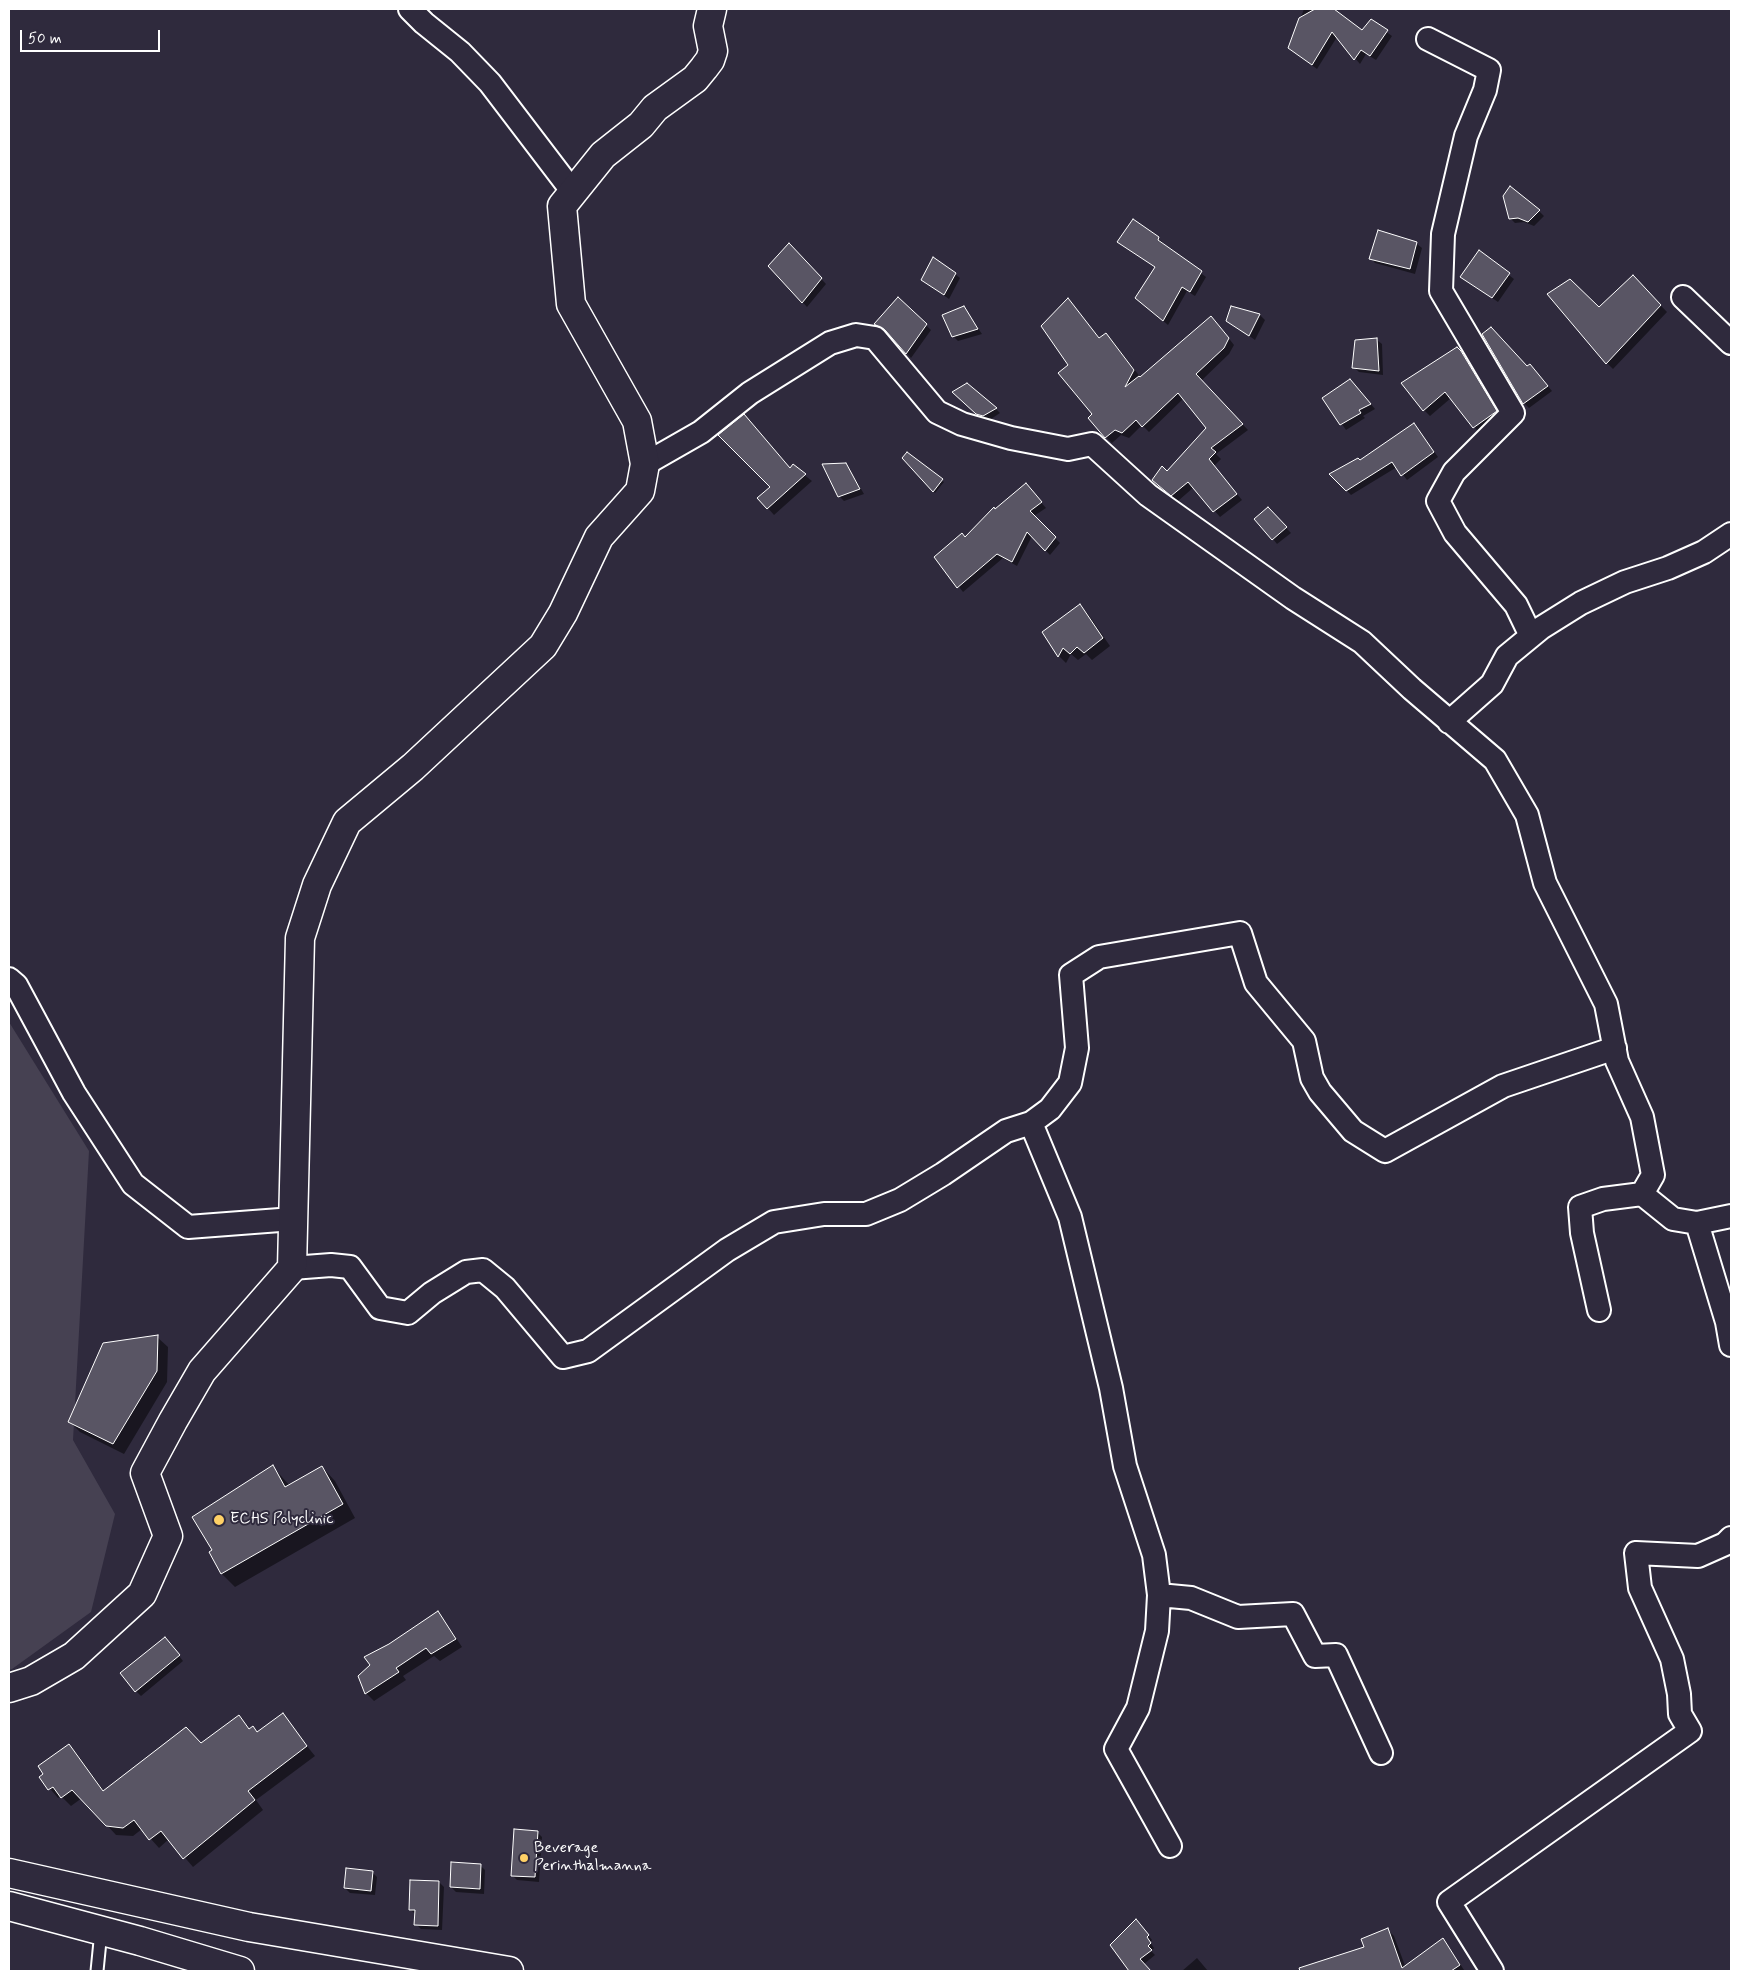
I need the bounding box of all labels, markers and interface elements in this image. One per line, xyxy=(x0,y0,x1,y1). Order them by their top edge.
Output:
scale bar xyxy=(22,20,162,52)
text: 50 m xyxy=(28,29,62,49)
place label: ECHS Polyclinic xyxy=(230,1510,334,1530)
marker: ECHS Polyclinic xyxy=(212,1513,226,1527)
place label: Beverage Perinthalmanna xyxy=(534,1839,651,1877)
marker: Beverage Perinthalmanna xyxy=(518,1852,530,1864)

